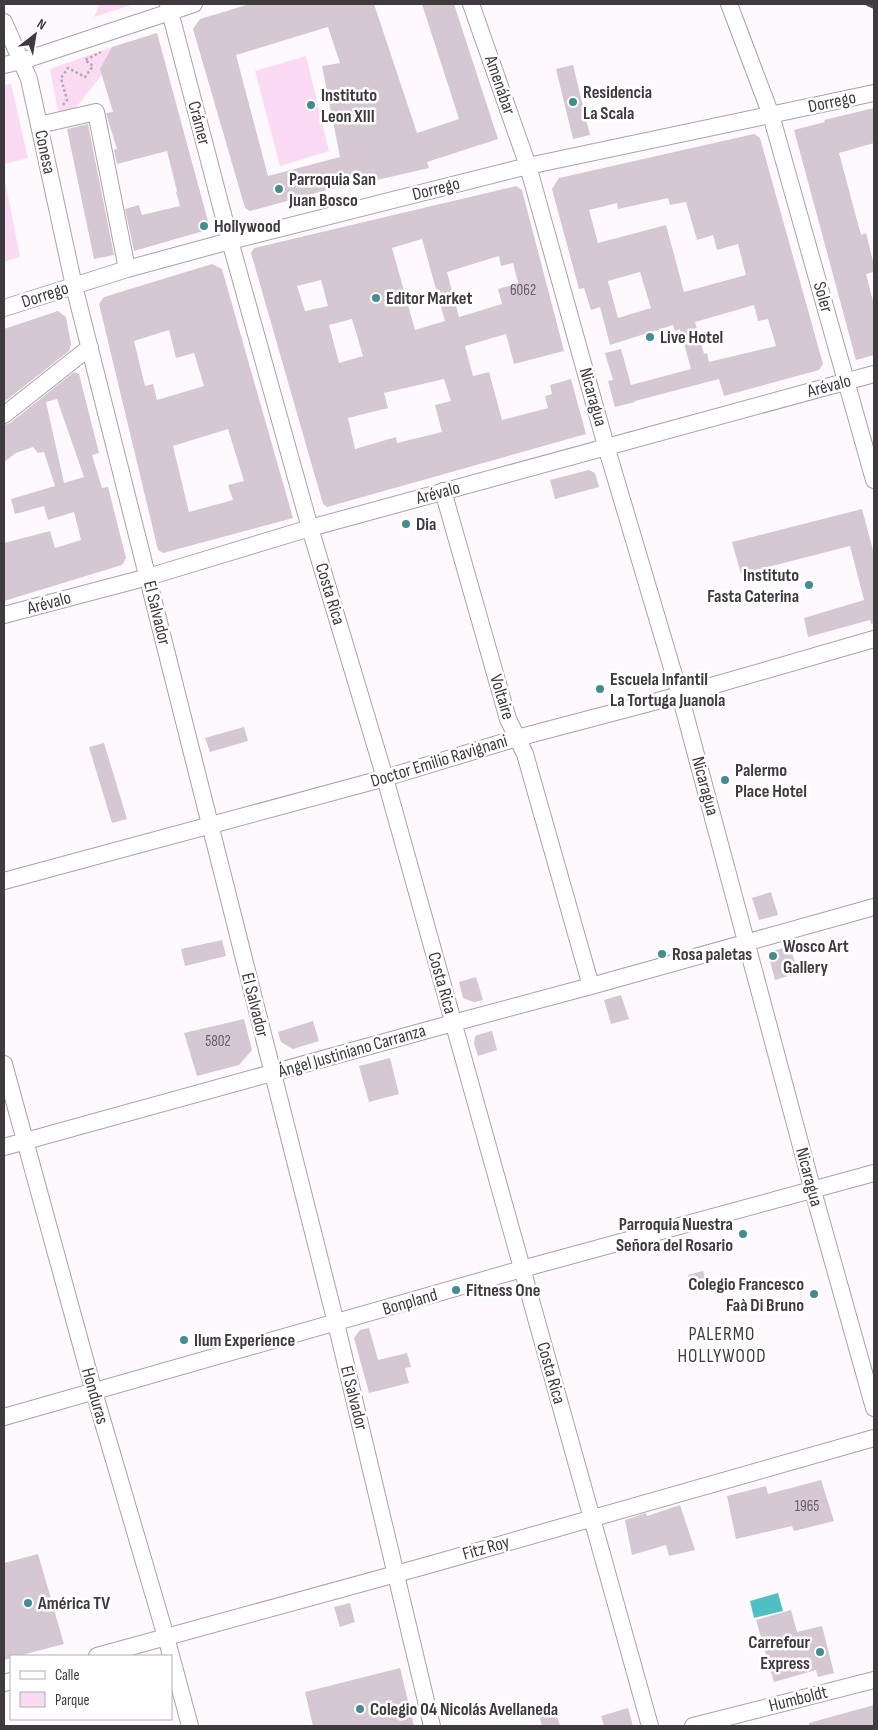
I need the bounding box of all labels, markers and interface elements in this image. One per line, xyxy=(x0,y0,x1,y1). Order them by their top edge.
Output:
north arrow xyxy=(10,10,60,60)
text: N xyxy=(34,15,49,33)
street label: Amenábar xyxy=(480,52,520,117)
place label: Residencia La Scala xyxy=(583,82,652,124)
place label: Instituto Leon XIII xyxy=(321,85,377,127)
street label: Dorrego xyxy=(806,87,858,117)
marker: Residencia La Scala xyxy=(567,96,579,108)
street label: Crámer xyxy=(183,99,215,147)
marker: Instituto Leon XIII xyxy=(305,99,317,111)
street label: Conesa xyxy=(30,128,60,176)
place label: Parroquia San Juan Bosco xyxy=(288,169,376,211)
street label: Dorrego xyxy=(410,173,462,205)
marker: Parroquia San Juan Bosco xyxy=(273,183,285,195)
place label: Hollywood xyxy=(214,216,281,237)
marker: Hollywood xyxy=(198,220,210,232)
street label: Dorrego xyxy=(19,278,71,312)
street label: Soler xyxy=(809,279,837,315)
house number: 6062 xyxy=(510,281,536,300)
place label: Editor Market xyxy=(386,288,472,309)
marker: Editor Market xyxy=(370,292,382,304)
place label: Live Hotel xyxy=(660,327,723,348)
marker: Live Hotel xyxy=(644,331,656,343)
street label: Nicaragua xyxy=(575,365,611,429)
street label: Arévalo xyxy=(804,370,853,402)
street label: Arévalo xyxy=(413,477,462,509)
place label: Dia xyxy=(416,514,436,535)
marker: Dia xyxy=(400,518,412,530)
street label: Costa Rica xyxy=(311,561,349,627)
place label: Instituto Fasta Caterina xyxy=(707,565,799,607)
street label: El Salvador xyxy=(139,579,175,647)
marker: Instituto Fasta Caterina xyxy=(803,579,815,591)
street label: Arévalo xyxy=(24,587,73,619)
place label: Escuela Infantil La Tortuga Juanola xyxy=(610,669,725,711)
street label: Voltaire xyxy=(485,672,519,722)
marker: Escuela Infantil La Tortuga Juanola xyxy=(594,683,606,695)
street label: Doctor Emilio Ravignani xyxy=(368,730,510,792)
street label: Nicaragua xyxy=(687,754,723,818)
place label: Palermo Place Hotel xyxy=(735,760,807,802)
marker: Palermo Place Hotel xyxy=(719,774,731,786)
place label: Wosco Art Gallery xyxy=(783,936,849,978)
place label: Rosa paletas xyxy=(672,944,752,965)
marker: Rosa paletas xyxy=(656,948,668,960)
street label: Costa Rica xyxy=(423,950,461,1016)
marker: Wosco Art Gallery xyxy=(767,950,779,962)
street label: El Salvador xyxy=(237,971,273,1039)
street label: Ángel Justiniano Carranza xyxy=(275,1020,428,1082)
house number: 5802 xyxy=(205,1032,231,1051)
street label: Nicaragua xyxy=(791,1145,827,1209)
place label: Parroquia Nuestra Señora del Rosario xyxy=(616,1214,733,1256)
marker: Parroquia Nuestra Señora del Rosario xyxy=(737,1228,749,1240)
place label: Colegio Francesco Faà Di Bruno xyxy=(688,1274,804,1316)
place label: Fitness One xyxy=(466,1280,540,1301)
street label: Bonpland xyxy=(380,1284,440,1320)
marker: Fitness One xyxy=(450,1284,462,1296)
marker: Colegio Francesco Faà Di Bruno xyxy=(808,1288,820,1300)
district label: PALERMO HOLLYWOOD xyxy=(677,1323,767,1368)
place label: Ilum Experience xyxy=(194,1330,295,1351)
marker: Ilum Experience xyxy=(178,1334,190,1346)
street label: Costa Rica xyxy=(532,1340,570,1406)
street label: El Salvador xyxy=(336,1364,372,1432)
street label: Honduras xyxy=(77,1365,113,1427)
house number: 1965 xyxy=(795,1497,819,1516)
street label: Fitz Roy xyxy=(460,1531,512,1565)
place label: América TV xyxy=(37,1593,110,1614)
marker: América TV xyxy=(22,1597,34,1609)
place label: Carrefour Express xyxy=(748,1632,810,1674)
marker: Carrefour Express xyxy=(814,1646,826,1658)
legend xyxy=(10,1655,172,1720)
text: Calle xyxy=(55,1666,79,1685)
street label: Humboldt xyxy=(767,1681,830,1716)
text: Parque xyxy=(55,1691,90,1710)
place label: Colegio 04 Nicolás Avellaneda xyxy=(370,1699,558,1720)
marker: Colegio 04 Nicolás Avellaneda xyxy=(354,1703,366,1715)

